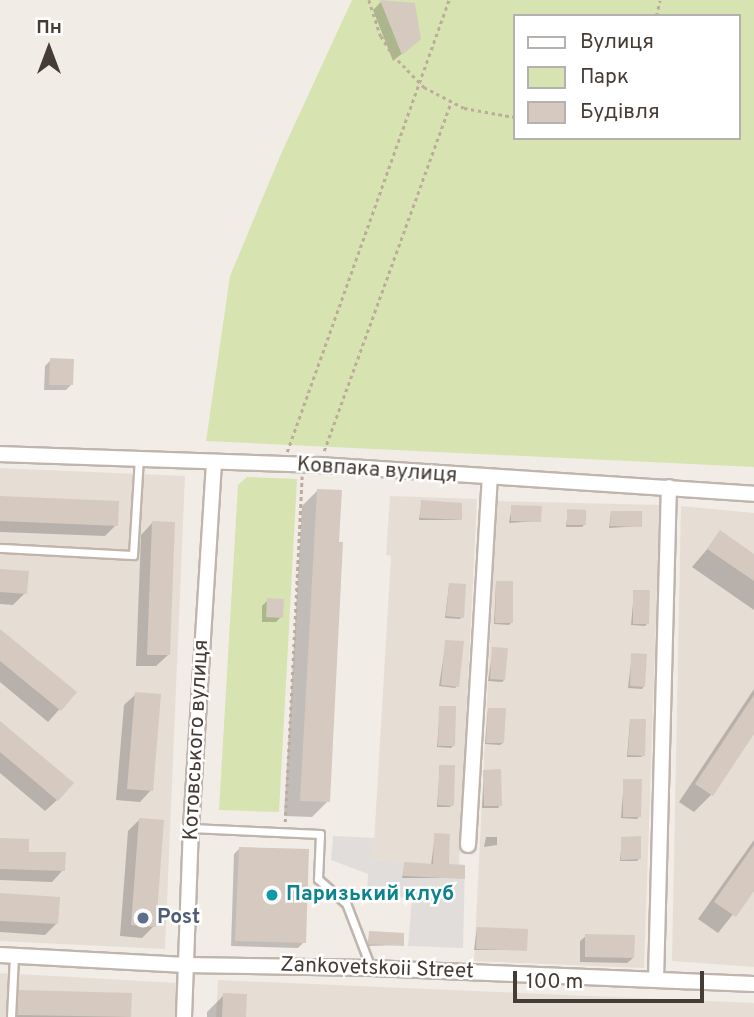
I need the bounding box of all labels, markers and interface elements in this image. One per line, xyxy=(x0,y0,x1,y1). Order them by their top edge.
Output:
north arrow xyxy=(14,14,84,84)
legend xyxy=(512,14,740,140)
text: Пн xyxy=(36,16,62,40)
text: Вулиця xyxy=(580,29,654,56)
text: Парк xyxy=(580,64,629,91)
text: Будівля xyxy=(580,99,660,126)
street label: Ковпака вулиця xyxy=(296,453,458,489)
street label: Котовського вулиця xyxy=(179,639,215,841)
place label: Паризький клуб xyxy=(286,882,454,908)
marker: Паризький клуб xyxy=(264,887,280,903)
place label: Post xyxy=(157,905,200,931)
marker: Post xyxy=(135,910,151,926)
street label: Zankovetskoii Street xyxy=(280,953,474,985)
scale bar xyxy=(516,958,707,1002)
text: 100 m xyxy=(526,969,583,996)

